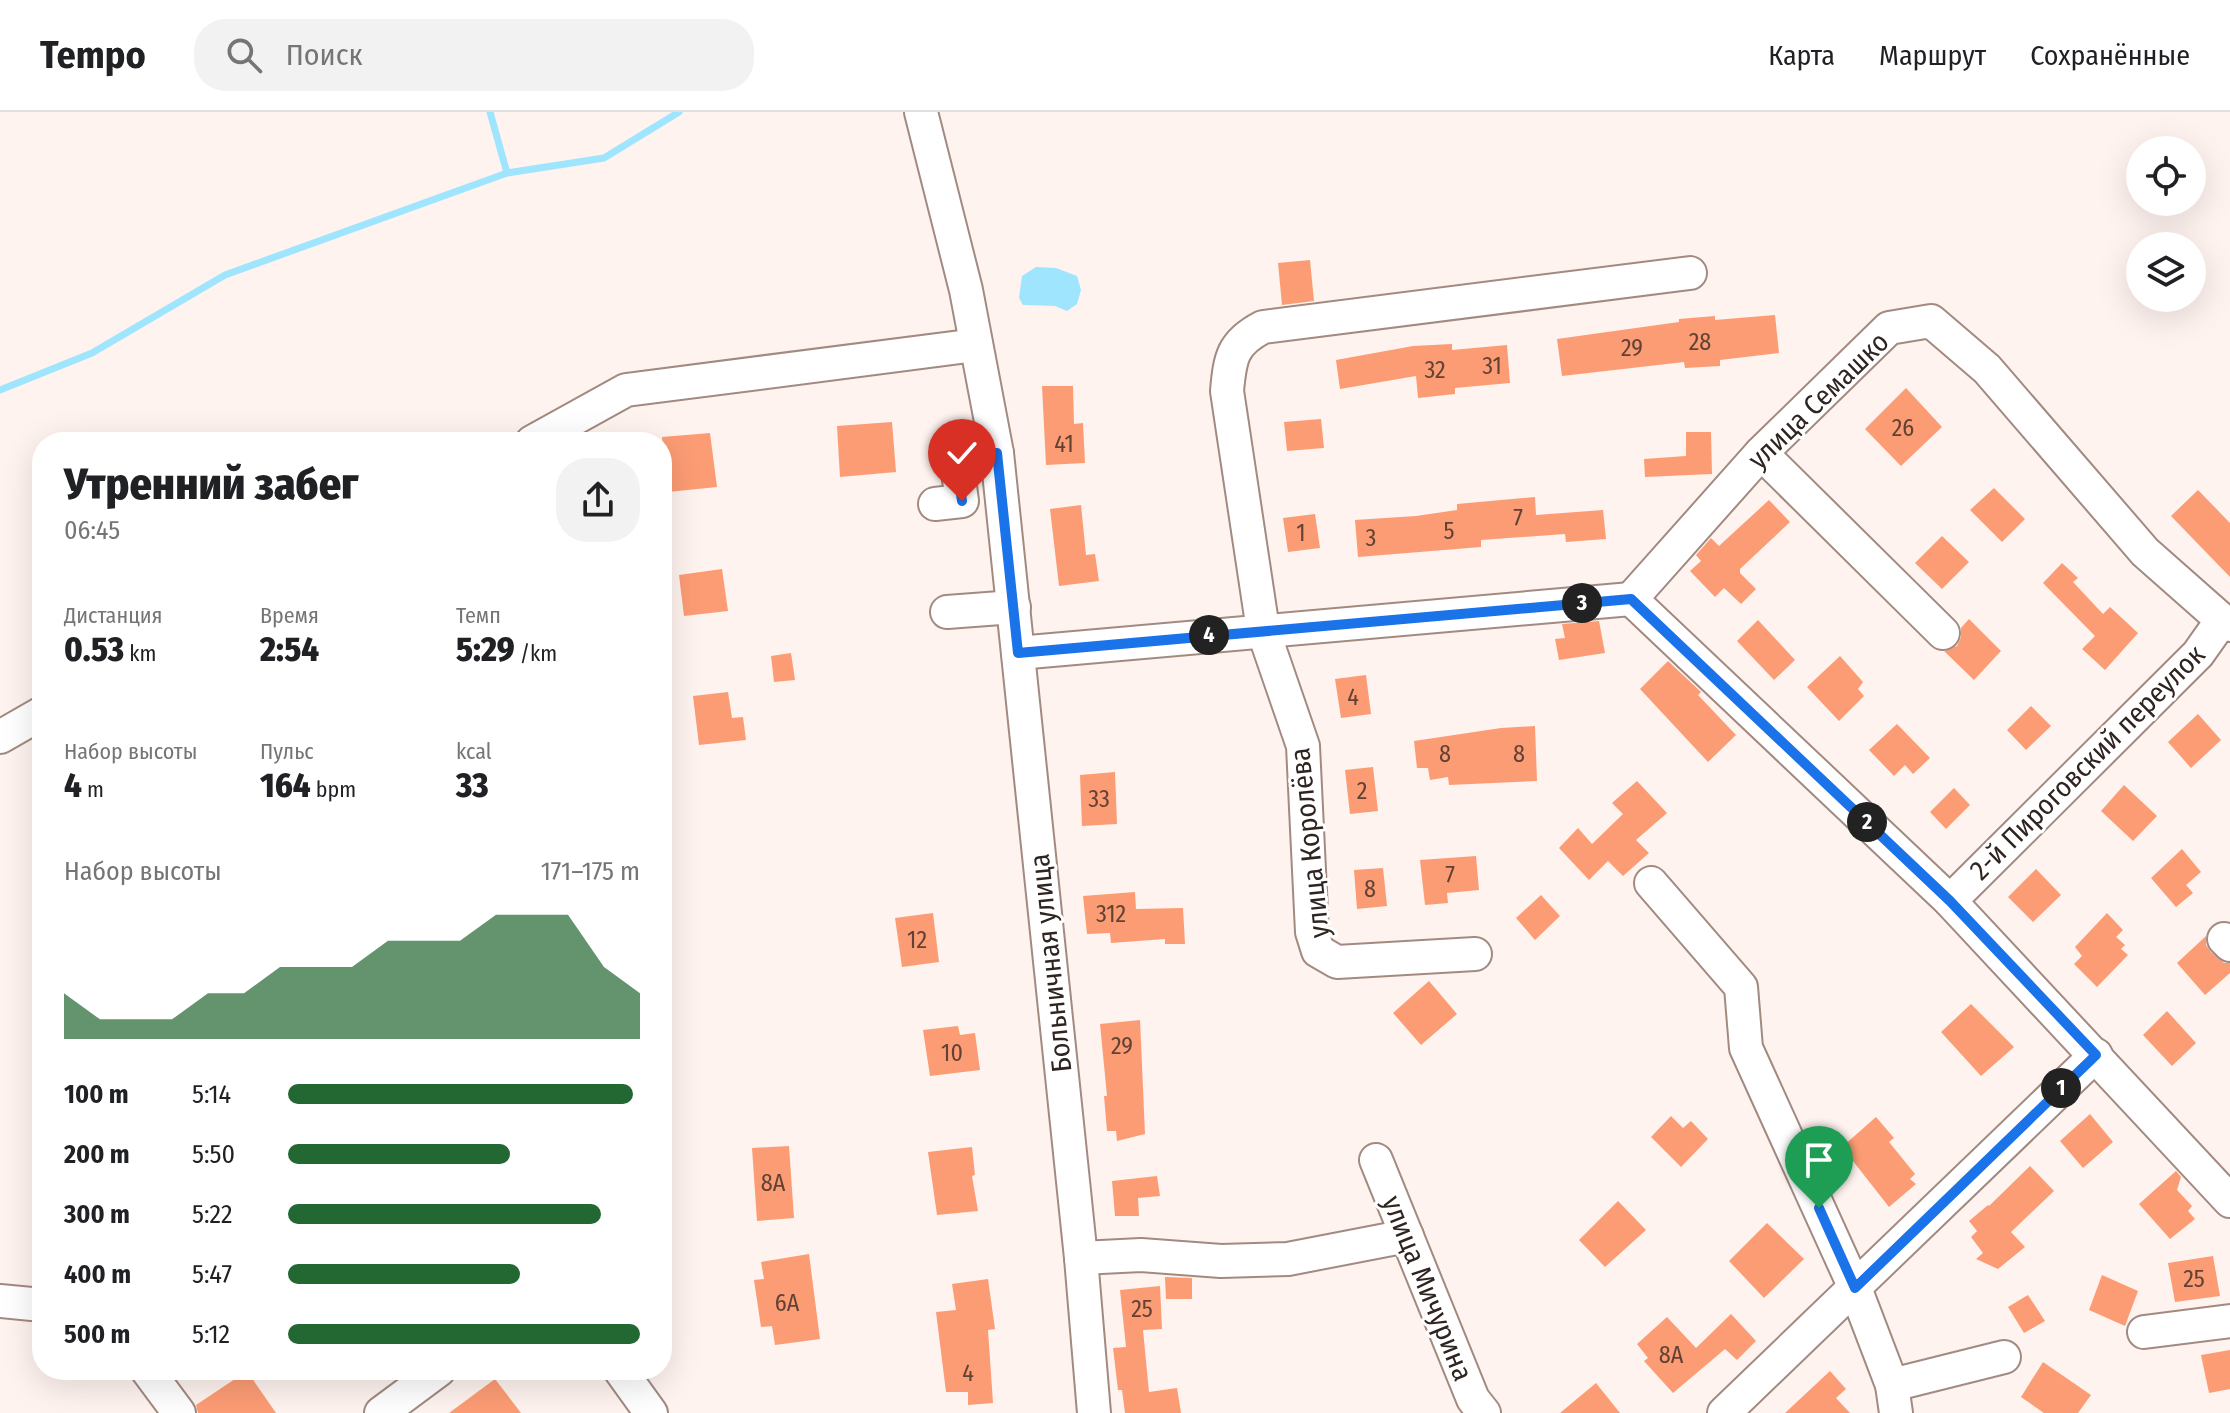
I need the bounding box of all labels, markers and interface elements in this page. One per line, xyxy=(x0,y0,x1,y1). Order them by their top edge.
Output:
search box xyxy=(194,19,754,91)
text: Tempo xyxy=(40,32,146,78)
icon: search xyxy=(222,33,266,77)
text: Поиск xyxy=(286,37,363,73)
text: Карта xyxy=(1768,39,1835,72)
text: Маршрут xyxy=(1879,39,1986,72)
text: Сохранённые xyxy=(2030,39,2190,72)
map controls xyxy=(2126,136,2206,312)
button: locate xyxy=(2126,136,2206,216)
button: layers xyxy=(2126,232,2206,312)
street label: улица Семашко xyxy=(1741,325,1895,476)
house number: 28 xyxy=(1689,328,1711,356)
house number: 29 xyxy=(1621,334,1643,362)
house number: 31 xyxy=(1482,352,1502,380)
house number: 32 xyxy=(1424,356,1446,384)
house number: 26 xyxy=(1892,414,1914,442)
pin xyxy=(928,419,996,501)
house number: 41 xyxy=(1054,430,1074,458)
icon: check xyxy=(940,431,984,475)
text: Утренний забег xyxy=(64,458,359,511)
button: share xyxy=(556,458,640,542)
house number: 7 xyxy=(1513,504,1523,532)
text: 06:45 xyxy=(64,515,120,546)
house number: 5 xyxy=(1443,517,1455,545)
house number: 1 xyxy=(1296,519,1306,547)
house number: 3 xyxy=(1366,524,1376,552)
pin: 3 xyxy=(1562,583,1602,623)
text: 3 xyxy=(1577,589,1587,616)
text: Дистанция xyxy=(64,602,163,629)
text: Время xyxy=(260,602,319,629)
text: Темп xyxy=(456,602,501,629)
pin: 4 xyxy=(1189,615,1229,655)
text: 4 xyxy=(1203,621,1215,648)
text: 0.53 xyxy=(64,629,124,670)
text: 2:54 xyxy=(260,629,319,670)
text: 5:29 xyxy=(456,629,515,670)
street label: 2-й Пироговский переулок xyxy=(1963,638,2212,887)
text: km xyxy=(124,640,156,667)
text: /km xyxy=(515,640,557,667)
house number: 4 xyxy=(1347,683,1359,711)
text: Набор высоты xyxy=(64,738,197,765)
text: Пульс xyxy=(260,738,314,765)
text: kcal xyxy=(456,738,492,765)
house number: 8 xyxy=(1439,740,1451,768)
house number: 8 xyxy=(1513,740,1525,768)
street label: улица Королёва xyxy=(1283,746,1336,940)
text: 4 xyxy=(64,765,82,806)
text: 164 xyxy=(260,765,311,806)
text: 33 xyxy=(456,765,489,806)
text: m xyxy=(82,776,104,803)
text: bpm xyxy=(311,776,356,803)
house number: 2 xyxy=(1357,777,1367,805)
house number: 33 xyxy=(1088,785,1110,813)
pin: 2 xyxy=(1847,802,1887,842)
text: 2 xyxy=(1862,808,1872,835)
street label: Больничная улица xyxy=(1023,852,1078,1074)
text: Набор высоты xyxy=(64,856,222,887)
text: 171–175 m xyxy=(541,856,640,887)
house number: 7 xyxy=(1445,861,1455,889)
house number: 8 xyxy=(1364,875,1376,903)
house number: 312 xyxy=(1096,900,1126,928)
house number: 12 xyxy=(907,926,927,954)
house number: 29 xyxy=(1111,1032,1133,1060)
house number: 10 xyxy=(941,1039,963,1067)
pin: 1 xyxy=(2041,1068,2081,1108)
text: 1 xyxy=(2056,1074,2066,1101)
text: 100 m xyxy=(64,1079,129,1110)
text: 5:14 xyxy=(192,1079,231,1110)
pin xyxy=(1785,1126,1853,1208)
icon: arrive xyxy=(1797,1138,1841,1182)
text: 200 m xyxy=(64,1139,130,1170)
text: 5:50 xyxy=(192,1139,235,1170)
house number: 8А xyxy=(761,1169,786,1197)
street label: улица Мичурина xyxy=(1375,1191,1480,1385)
text: 300 m xyxy=(64,1199,130,1230)
text: 5:22 xyxy=(192,1199,232,1230)
text: 400 m xyxy=(64,1259,131,1290)
text: 5:47 xyxy=(192,1259,232,1290)
house number: 25 xyxy=(2183,1265,2205,1293)
house number: 6А xyxy=(775,1289,800,1317)
house number: 25 xyxy=(1131,1295,1153,1323)
text: 500 m xyxy=(64,1319,130,1350)
text: 5:12 xyxy=(192,1319,230,1350)
house number: 8А xyxy=(1659,1341,1684,1369)
house number: 4 xyxy=(962,1359,974,1387)

